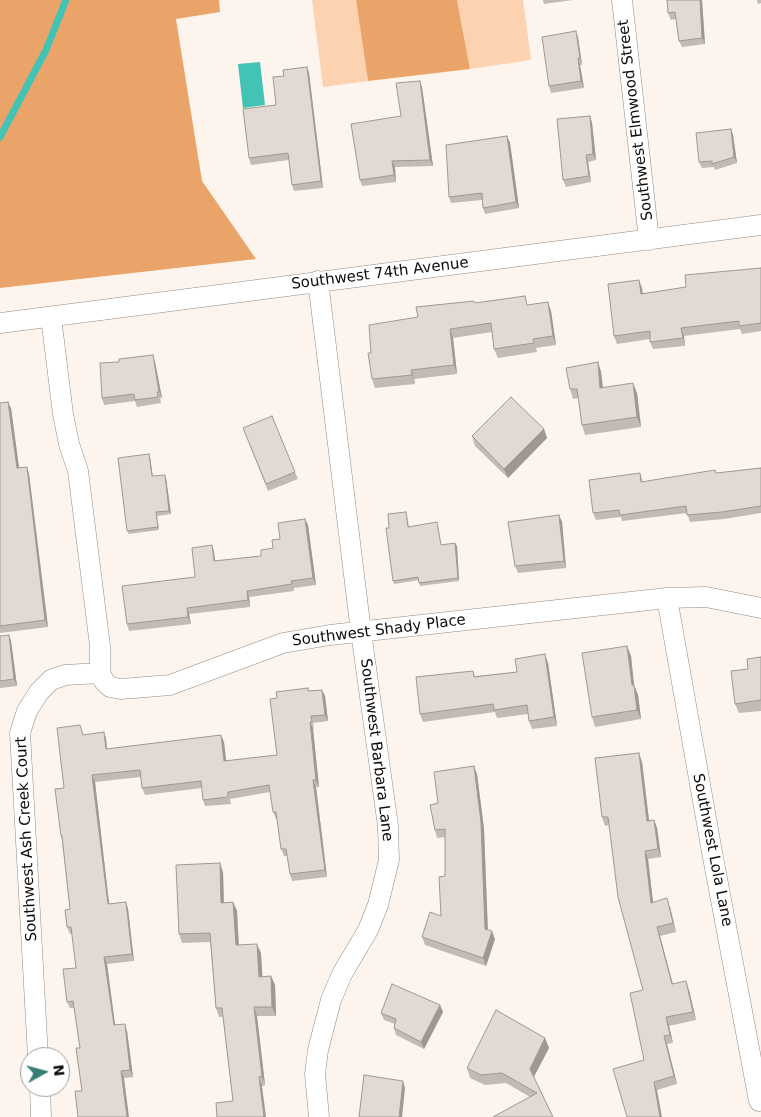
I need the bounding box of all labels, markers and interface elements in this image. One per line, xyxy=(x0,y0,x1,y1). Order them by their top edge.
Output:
street label: Southwest Elmwood Street xyxy=(615,19,657,221)
street label: Southwest 74th Avenue xyxy=(290,254,470,294)
street label: Southwest Shady Place xyxy=(291,611,467,651)
street label: Southwest Barbara Lane xyxy=(356,657,396,843)
street label: Southwest Ash Creek Court xyxy=(13,736,41,942)
street label: Southwest Lola Lane xyxy=(688,772,736,928)
north arrow xyxy=(20,1047,70,1097)
text: N xyxy=(50,1064,68,1077)

